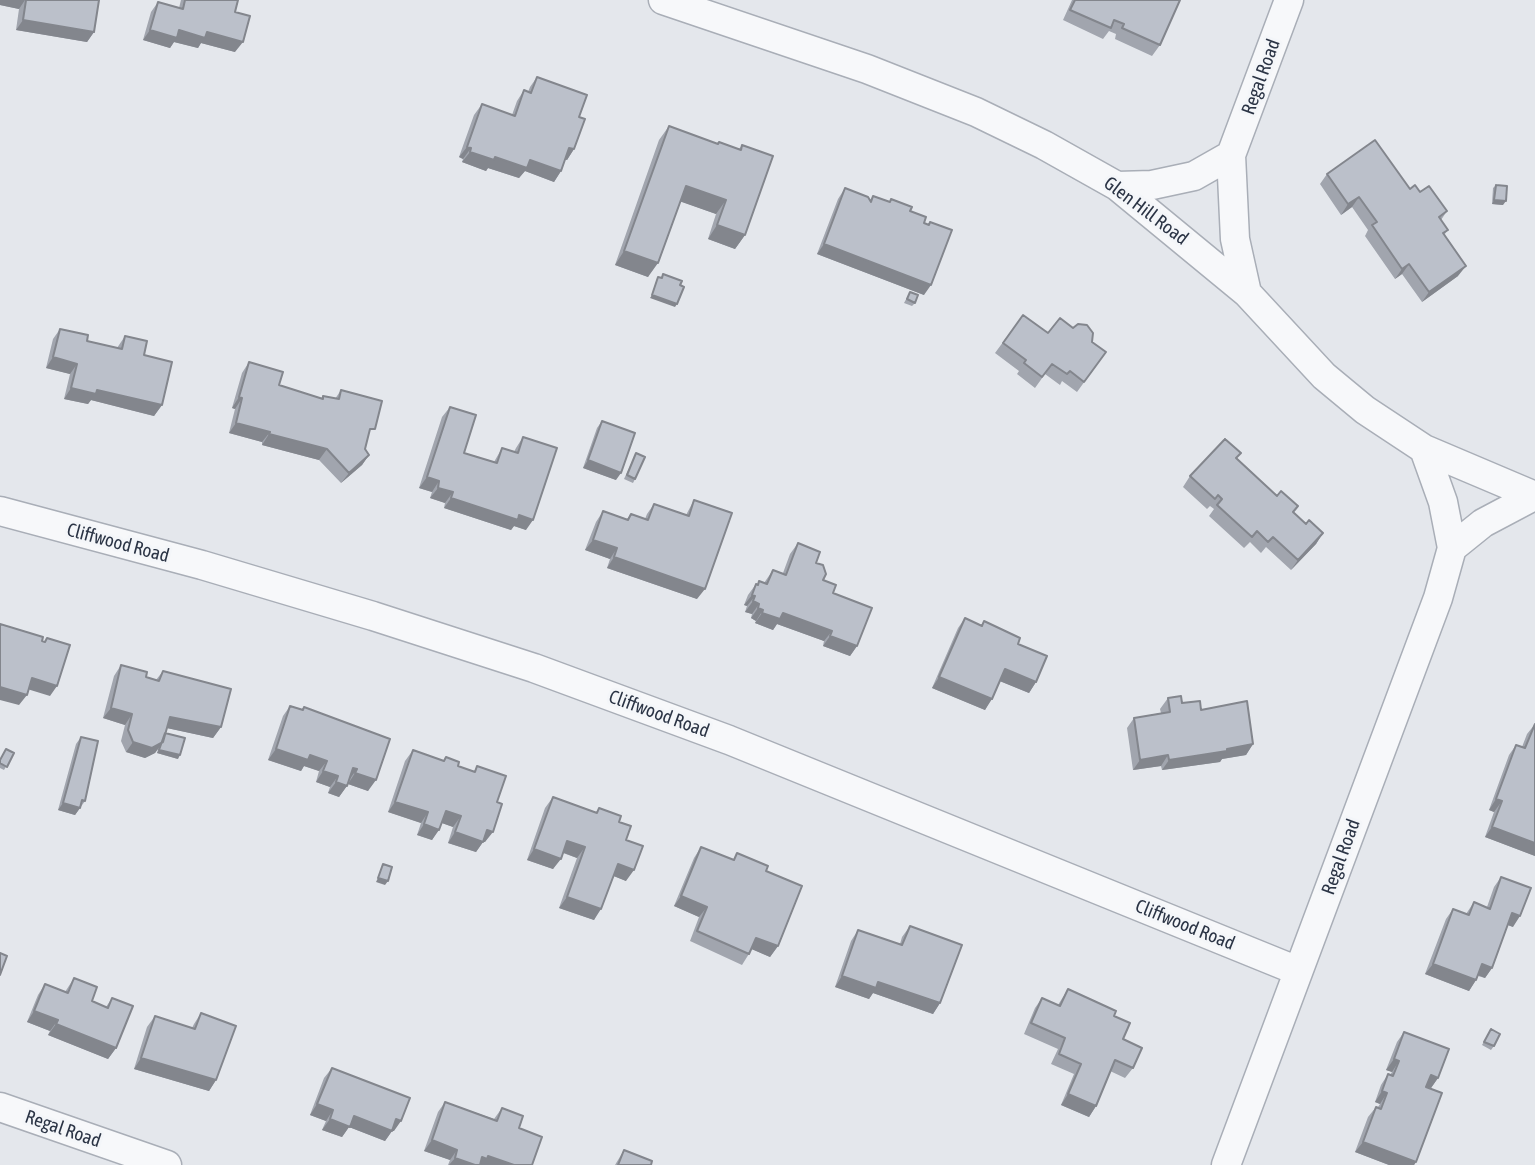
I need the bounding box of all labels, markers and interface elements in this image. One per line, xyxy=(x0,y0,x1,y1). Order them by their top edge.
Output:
street label: Regal Road xyxy=(1237,36,1285,118)
street label: Glen Hill Road xyxy=(1099,172,1193,250)
street label: Cliffwood Road xyxy=(64,518,172,568)
street label: Cliffwood Road xyxy=(606,685,712,743)
street label: Regal Road xyxy=(1317,816,1365,898)
street label: Cliffwood Road xyxy=(1132,895,1238,955)
street label: Regal Road xyxy=(22,1105,104,1153)

